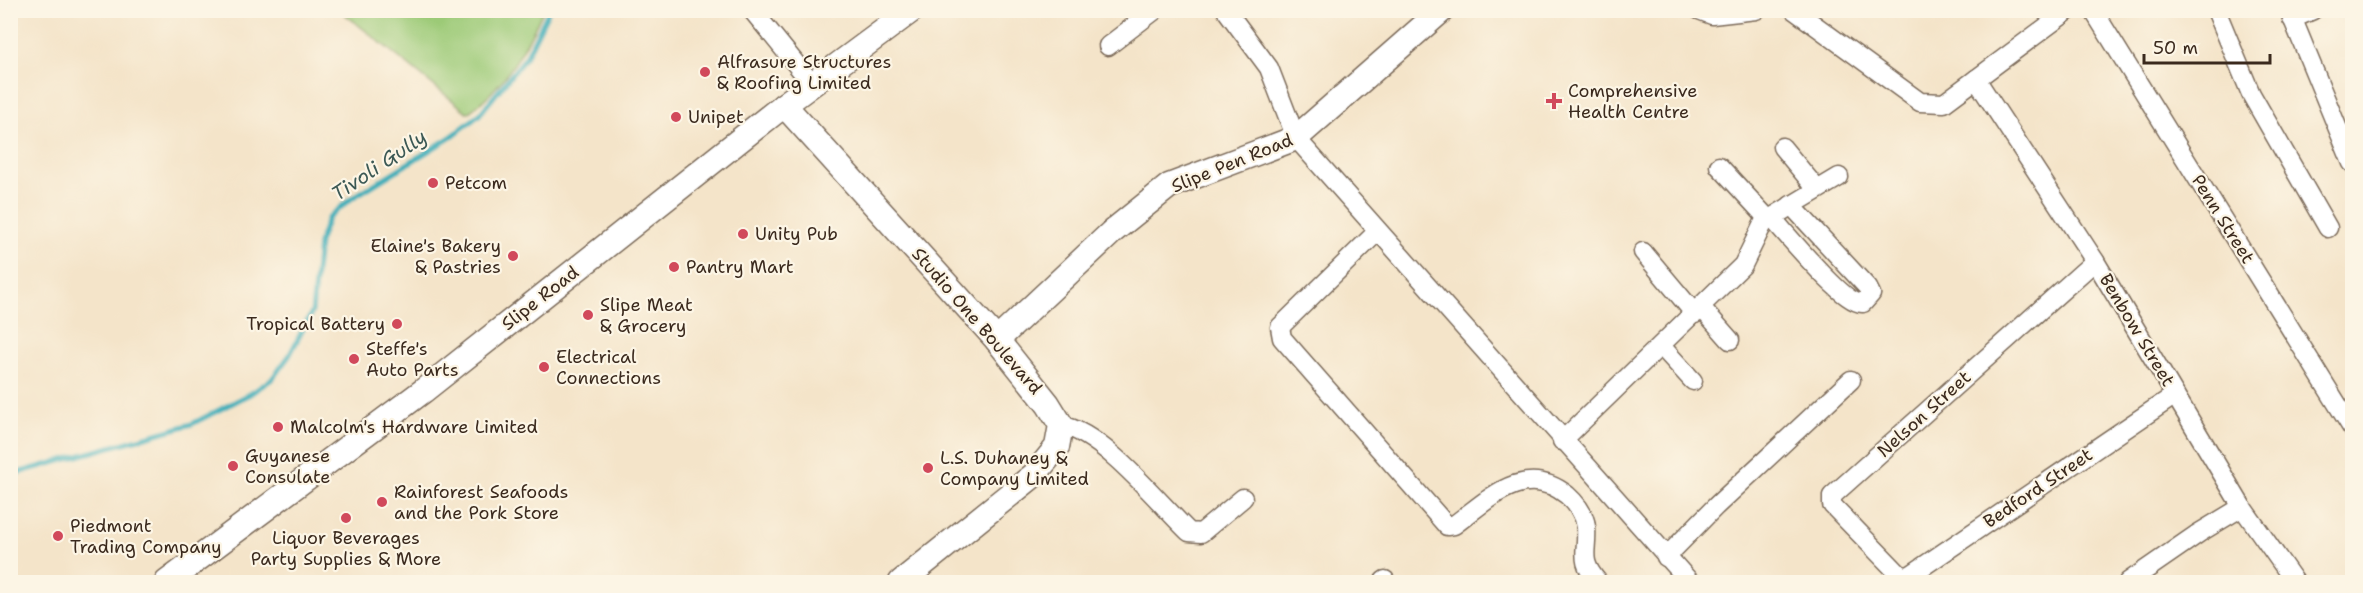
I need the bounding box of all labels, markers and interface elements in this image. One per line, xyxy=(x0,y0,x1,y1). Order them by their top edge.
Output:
scale bar xyxy=(2144,27,2270,65)
text: 50 m xyxy=(2153,36,2198,60)
place label: Alfrasure Structures & Roofing Limited xyxy=(717,50,891,95)
marker: Alfrasure Structures & Roofing Limited xyxy=(698,65,712,79)
place label: Comprehensive Health Centre xyxy=(1568,79,1697,124)
marker: Comprehensive Health Centre xyxy=(1545,92,1563,110)
place label: Unipet xyxy=(688,105,744,129)
marker: Unipet xyxy=(669,110,683,124)
water label: Tivoli Gully xyxy=(326,124,432,206)
street label: Slipe Pen Road xyxy=(1168,128,1296,198)
street label: Penn Street xyxy=(2186,170,2260,268)
place label: Petcom xyxy=(445,171,507,195)
marker: Petcom xyxy=(426,176,440,190)
place label: Unity Pub xyxy=(755,222,838,246)
marker: Unity Pub xyxy=(736,227,750,241)
place label: Elaine's Bakery & Pastries xyxy=(370,234,501,279)
street label: Studio One Boulevard xyxy=(906,242,1048,400)
marker: Elaine's Bakery & Pastries xyxy=(506,249,520,263)
place label: Pantry Mart xyxy=(686,255,794,279)
street label: Slipe Road xyxy=(496,260,584,336)
marker: Pantry Mart xyxy=(667,260,681,274)
street label: Benbow Street xyxy=(2094,269,2180,391)
place label: Slipe Meat & Grocery xyxy=(600,293,693,338)
marker: Slipe Meat & Grocery xyxy=(581,308,595,322)
place label: Tropical Battery xyxy=(246,312,385,336)
marker: Tropical Battery xyxy=(390,317,404,331)
place label: Steffe's Auto Parts xyxy=(366,337,459,382)
place label: Electrical Connections xyxy=(556,345,661,390)
marker: Steffe's Auto Parts xyxy=(347,352,361,366)
marker: Electrical Connections xyxy=(537,360,551,374)
street label: Nelson Street xyxy=(1872,365,1976,463)
place label: Malcolm's Hardware Limited xyxy=(290,415,538,439)
marker: Malcolm's Hardware Limited xyxy=(271,420,285,434)
street label: Bedford Street xyxy=(1979,443,2097,533)
place label: Guyanese Consulate xyxy=(245,444,330,489)
place label: L.S. Duhaney & Company Limited xyxy=(940,446,1089,491)
marker: Guyanese Consulate xyxy=(226,459,240,473)
marker: L.S. Duhaney & Company Limited xyxy=(921,461,935,475)
place label: Rainforest Seafoods and the Pork Store xyxy=(394,480,568,525)
marker: Rainforest Seafoods and the Pork Store xyxy=(375,495,389,509)
marker: Liquor Beverages Party Supplies & More xyxy=(339,511,353,525)
place label: Piedmont Trading Company xyxy=(70,514,222,559)
place label: Liquor Beverages Party Supplies & More xyxy=(251,526,441,571)
marker: Piedmont Trading Company xyxy=(51,529,65,543)

